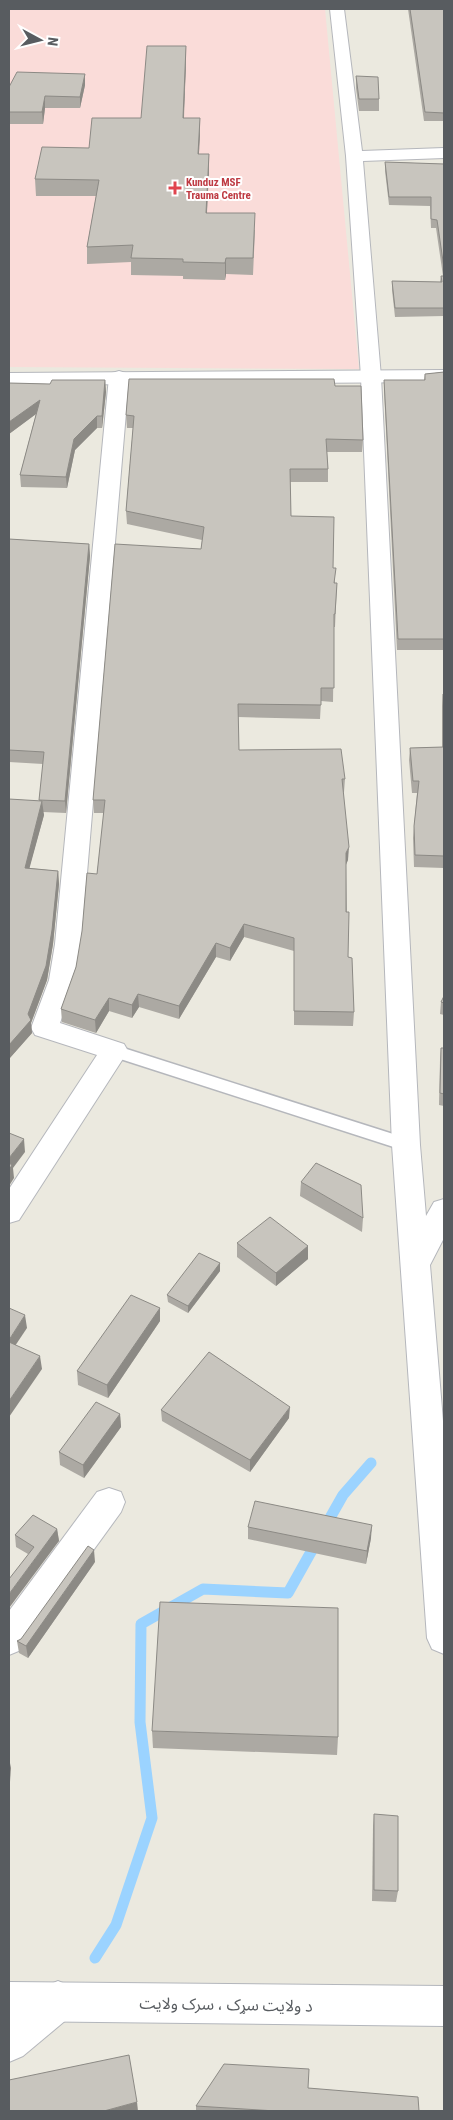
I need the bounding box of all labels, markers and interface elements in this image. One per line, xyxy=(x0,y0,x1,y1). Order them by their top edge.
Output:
north arrow xyxy=(15,15,65,65)
text: N xyxy=(44,36,61,47)
place label: Kunduz MSF Trauma Centre xyxy=(186,176,251,202)
marker: Kunduz MSF Trauma Centre xyxy=(168,181,182,195)
street label: د ولایت سړک ، سرک ولایت xyxy=(139,1993,313,2016)

